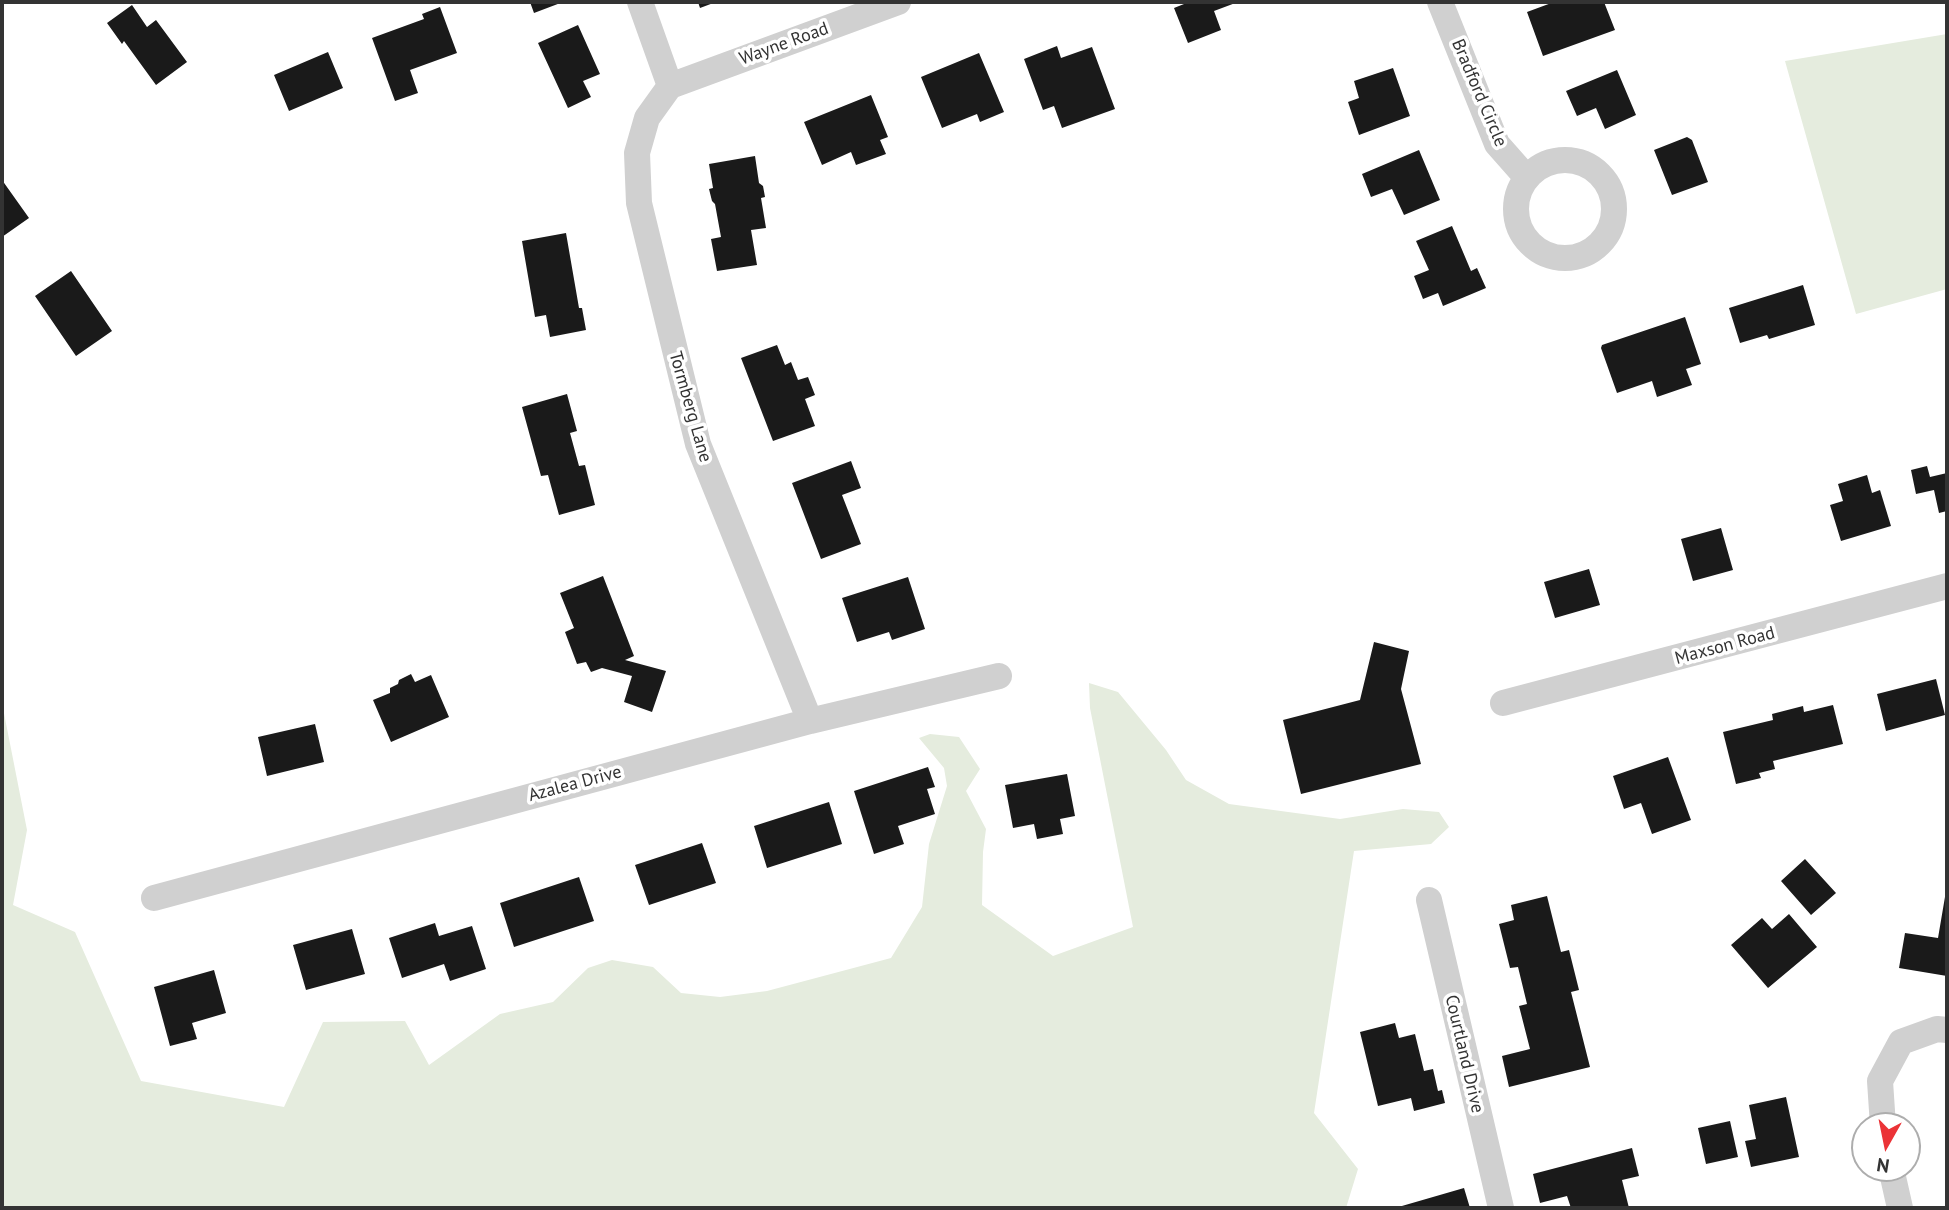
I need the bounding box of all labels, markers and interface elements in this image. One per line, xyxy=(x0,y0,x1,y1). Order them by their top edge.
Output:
street label: Wayne Road xyxy=(736,18,832,70)
street label: Bradford Circle xyxy=(1447,36,1511,150)
street label: Tormberg Lane xyxy=(664,349,716,465)
street label: Maxson Road xyxy=(1673,622,1777,670)
street label: Azalea Drive xyxy=(526,761,624,807)
street label: Courtland Drive xyxy=(1440,993,1488,1115)
north arrow xyxy=(1851,1112,1921,1182)
text: N xyxy=(1875,1153,1891,1179)

